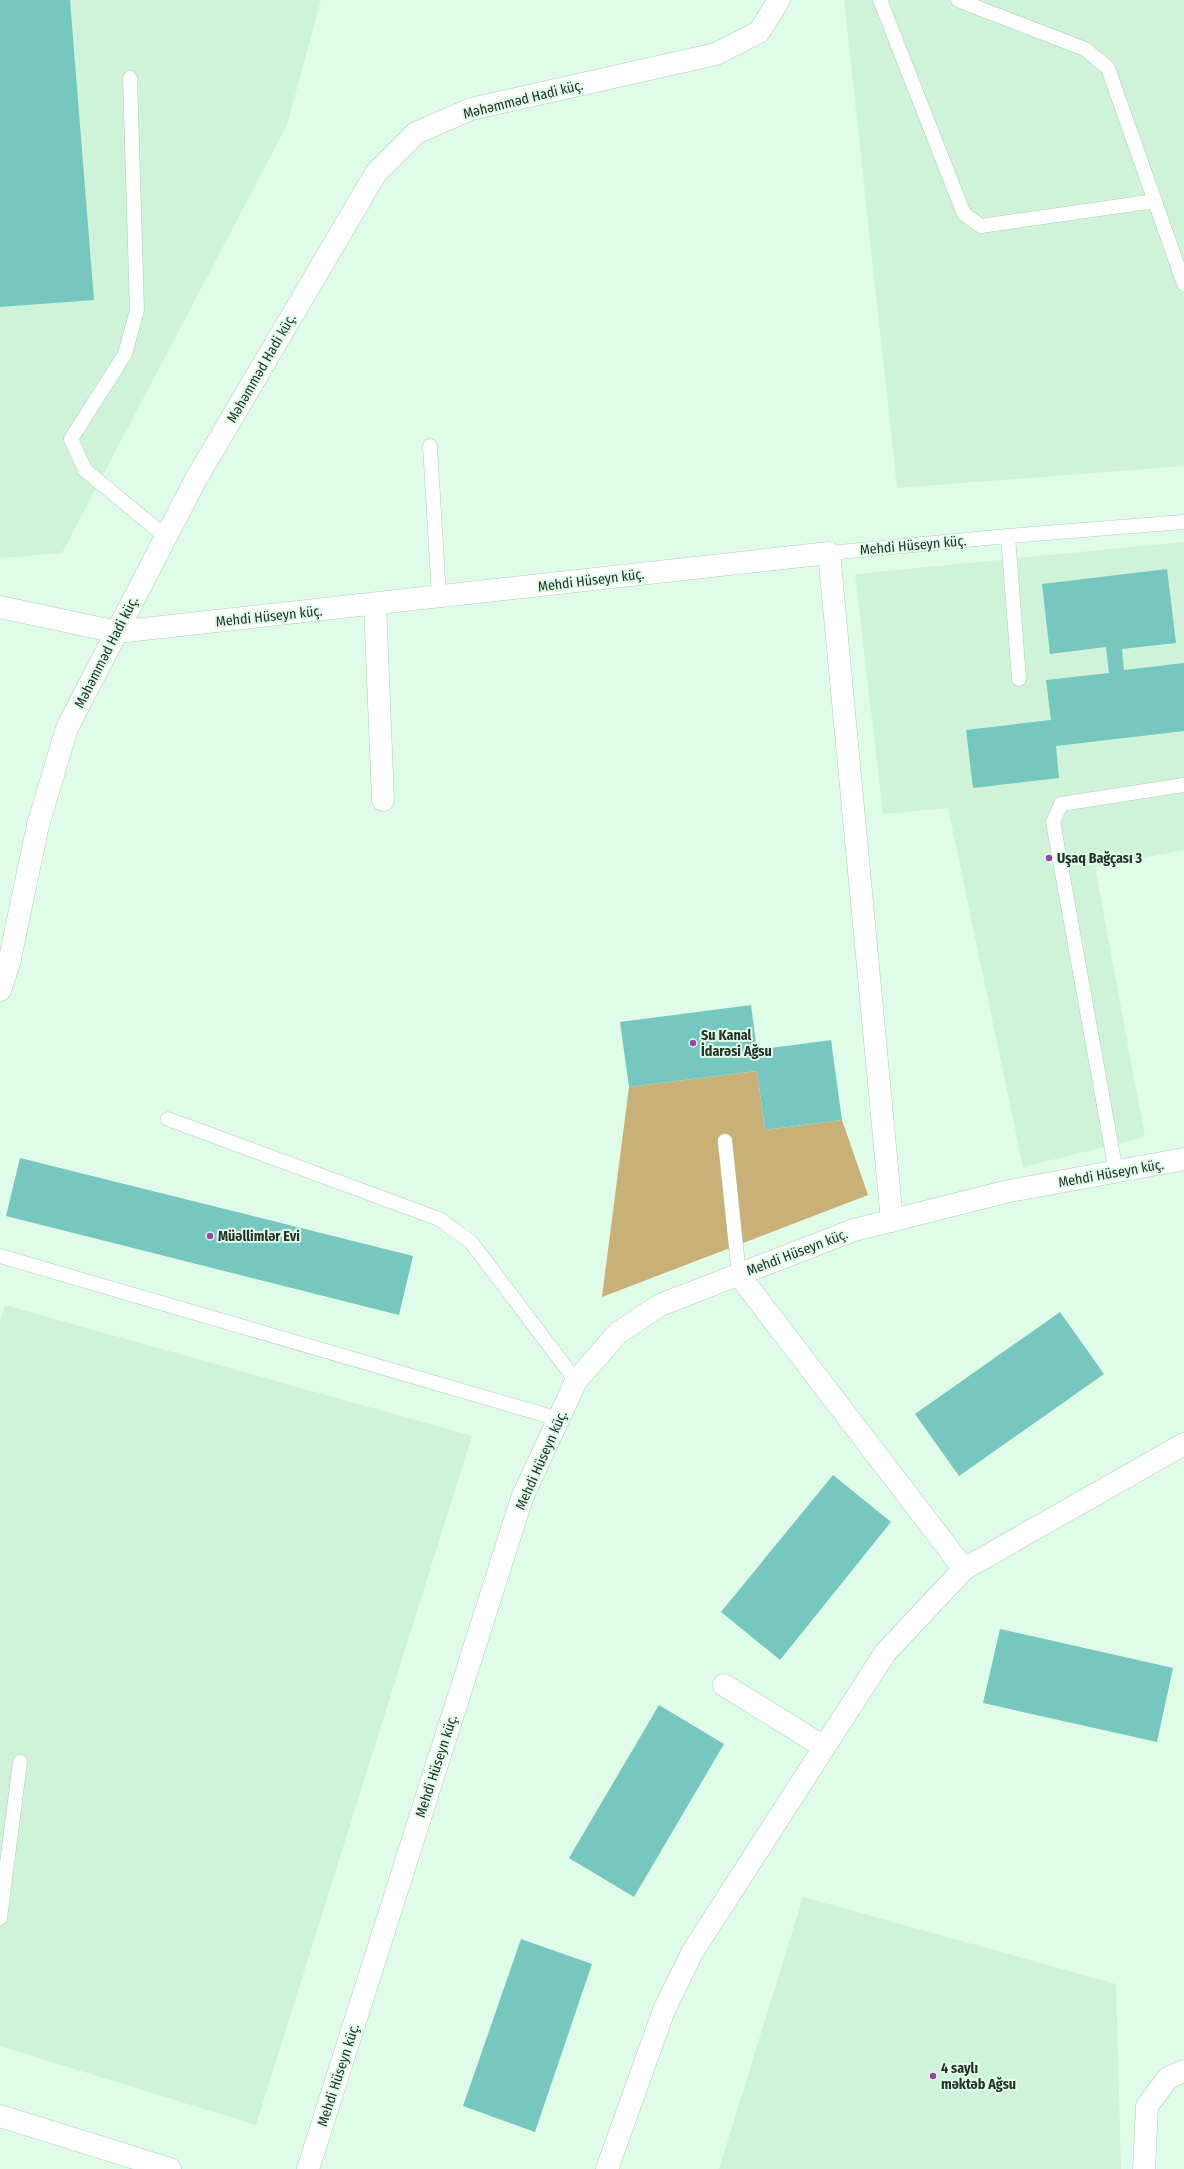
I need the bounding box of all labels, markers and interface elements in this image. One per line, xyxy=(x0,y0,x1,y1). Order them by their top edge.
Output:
street label: Məhəmməd Hadi küç. xyxy=(461,76,585,123)
street label: Məhəmməd Hadi küç. xyxy=(223,311,300,426)
street label: Mehdi Hüseyn küç. xyxy=(859,532,967,559)
street label: Mehdi Hüseyn küç. xyxy=(537,566,645,595)
street label: Məhəmməd Hadi küç. xyxy=(71,593,142,711)
street label: Mehdi Hüseyn küç. xyxy=(215,602,323,631)
place label: Uşaq Bağçası 3 xyxy=(1057,850,1143,868)
marker: Uşaq Bağçası 3 xyxy=(1044,853,1054,863)
place label: Su Kanal İdarəsi Ağsu xyxy=(701,1027,772,1060)
marker: Su Kanal İdarəsi Ağsu xyxy=(688,1038,698,1048)
street label: Mehdi Hüseyn küç. xyxy=(1057,1156,1165,1191)
street label: Mehdi Hüseyn küç. xyxy=(744,1225,850,1280)
place label: Müəllimlər Evi xyxy=(218,1228,300,1245)
marker: Müəllimlər Evi xyxy=(205,1231,215,1241)
street label: Mehdi Hüseyn küç. xyxy=(512,1408,571,1513)
street label: Mehdi Hüseyn küç. xyxy=(412,1713,461,1820)
street label: Mehdi Hüseyn küç. xyxy=(314,2022,363,2129)
place label: 4 saylı məktəb Ağsu xyxy=(941,2060,1016,2093)
marker: 4 saylı məktəb Ağsu xyxy=(928,2071,938,2081)

